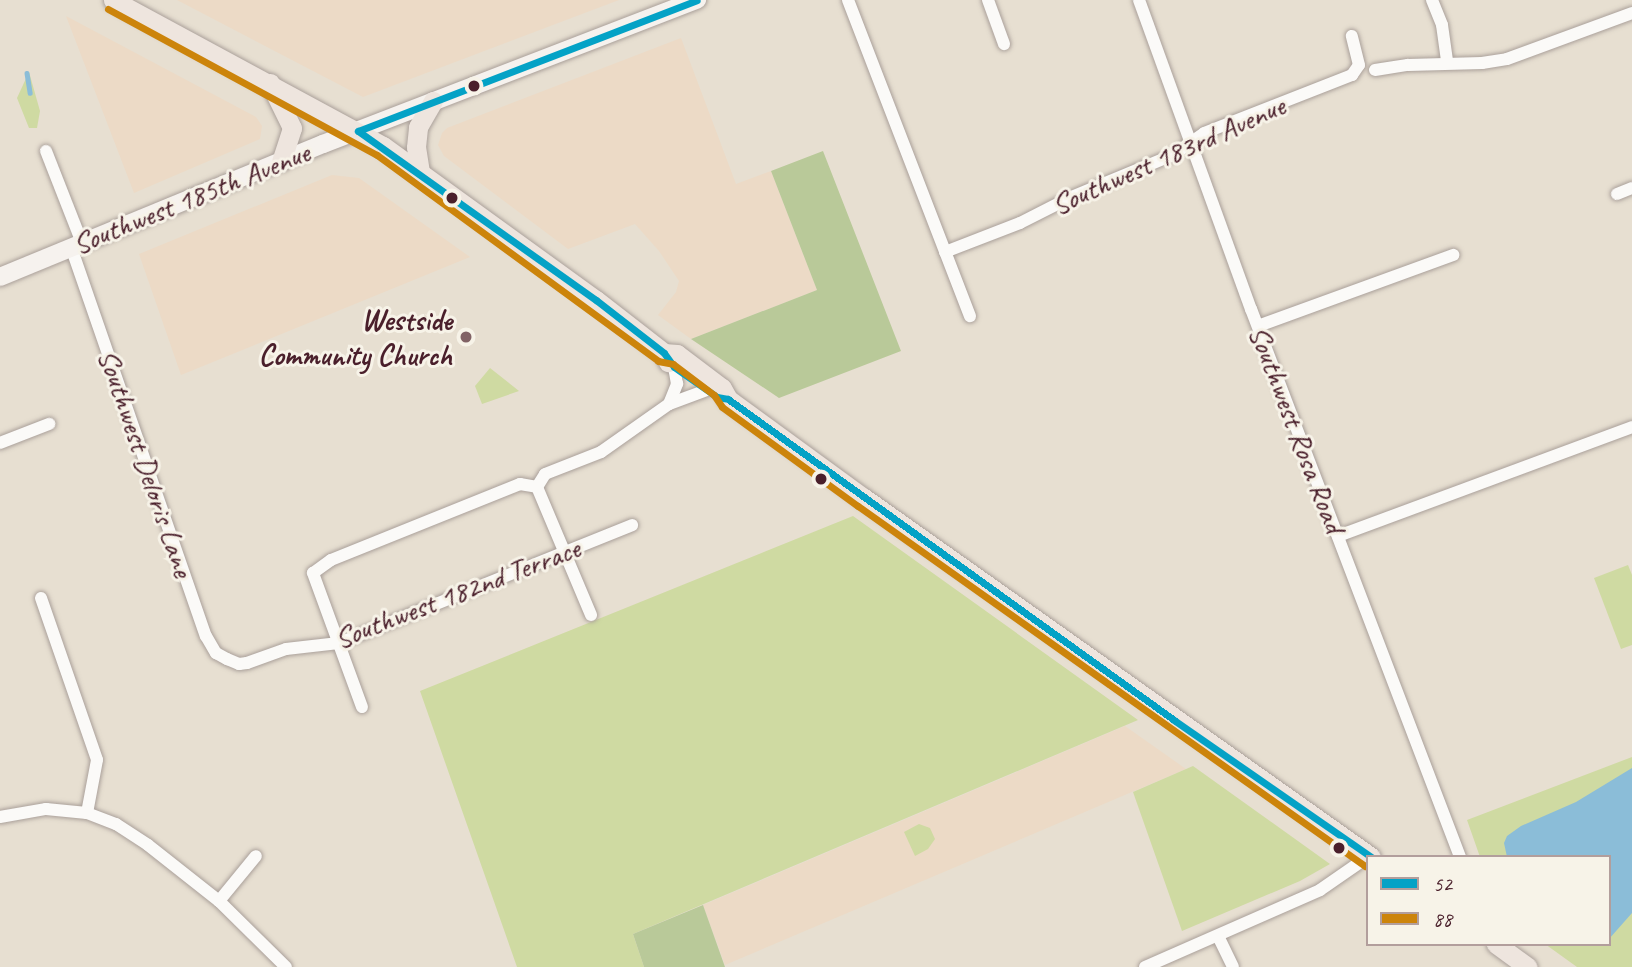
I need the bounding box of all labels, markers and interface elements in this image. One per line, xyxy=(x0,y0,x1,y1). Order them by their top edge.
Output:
unlabelled marker xyxy=(467,79,481,93)
street label: Southwest 183rd Avenue xyxy=(1046,87,1290,223)
street label: Southwest 185th Avenue xyxy=(67,134,315,262)
unlabelled marker xyxy=(445,191,459,205)
place label: Westside Community Church xyxy=(257,302,452,372)
street label: Southwest Rosa Road xyxy=(1241,321,1353,537)
marker: Westside Community Church xyxy=(458,329,474,345)
street label: Southwest Deloris Lane xyxy=(90,344,202,582)
unlabelled marker xyxy=(814,472,828,486)
street label: Southwest 182nd Terrace xyxy=(329,529,585,657)
unlabelled marker xyxy=(1332,841,1346,855)
legend xyxy=(1366,855,1611,946)
text: 52 xyxy=(1433,871,1452,897)
text: 88 xyxy=(1433,906,1452,932)

